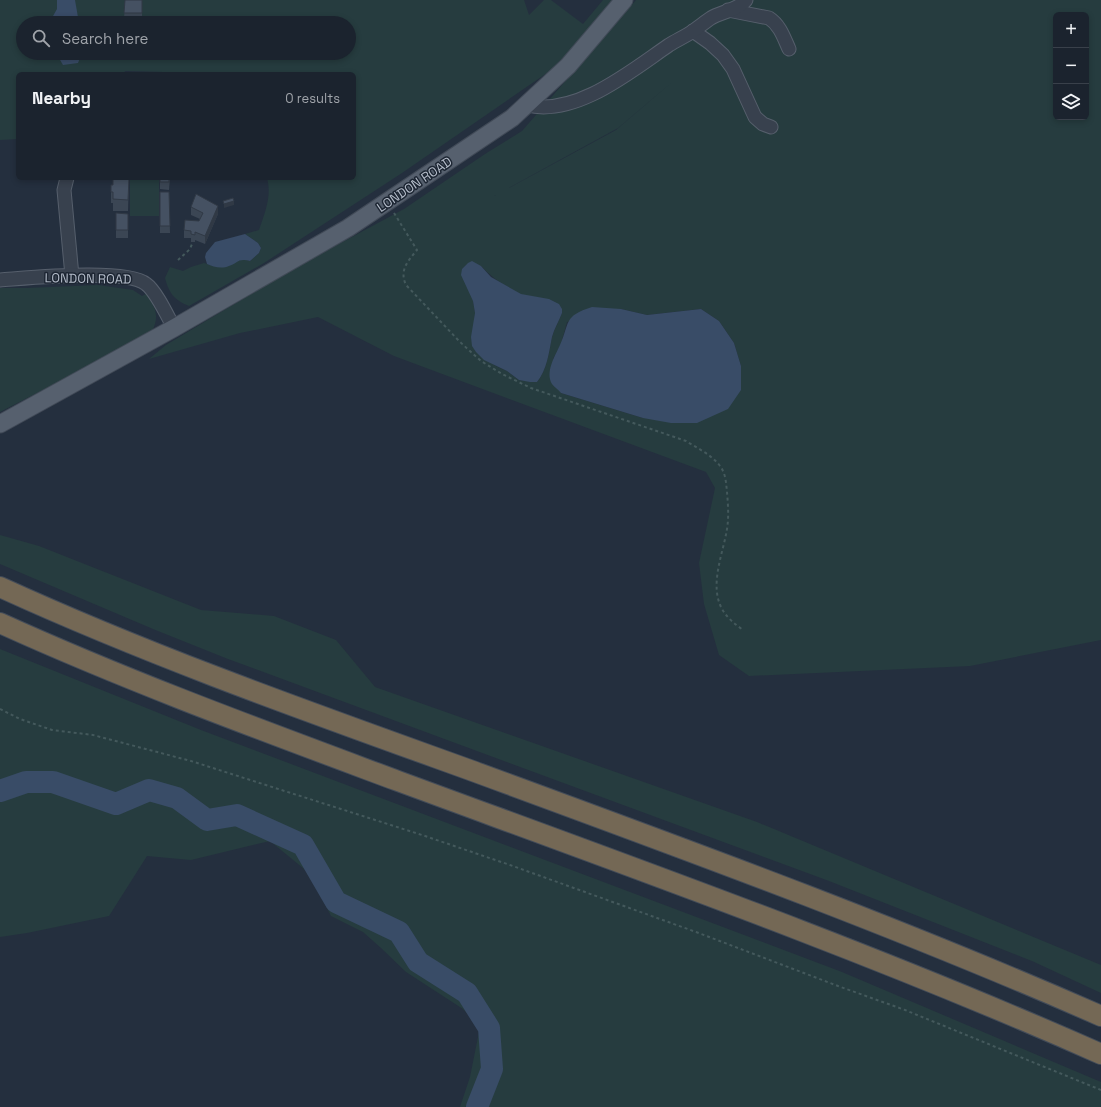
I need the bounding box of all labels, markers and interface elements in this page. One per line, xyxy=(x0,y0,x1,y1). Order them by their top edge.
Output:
map controls xyxy=(1053,12,1089,120)
button: + xyxy=(1053,12,1089,48)
search box xyxy=(16,16,356,60)
icon: search xyxy=(30,27,52,49)
text: Search here xyxy=(62,29,148,48)
button: − xyxy=(1053,48,1089,84)
button: layers xyxy=(1053,84,1089,120)
text: Nearby xyxy=(32,87,91,109)
text: 0 results xyxy=(285,90,340,107)
street label: LONDON ROAD xyxy=(373,153,455,216)
street label: LONDON ROAD xyxy=(44,269,132,288)

